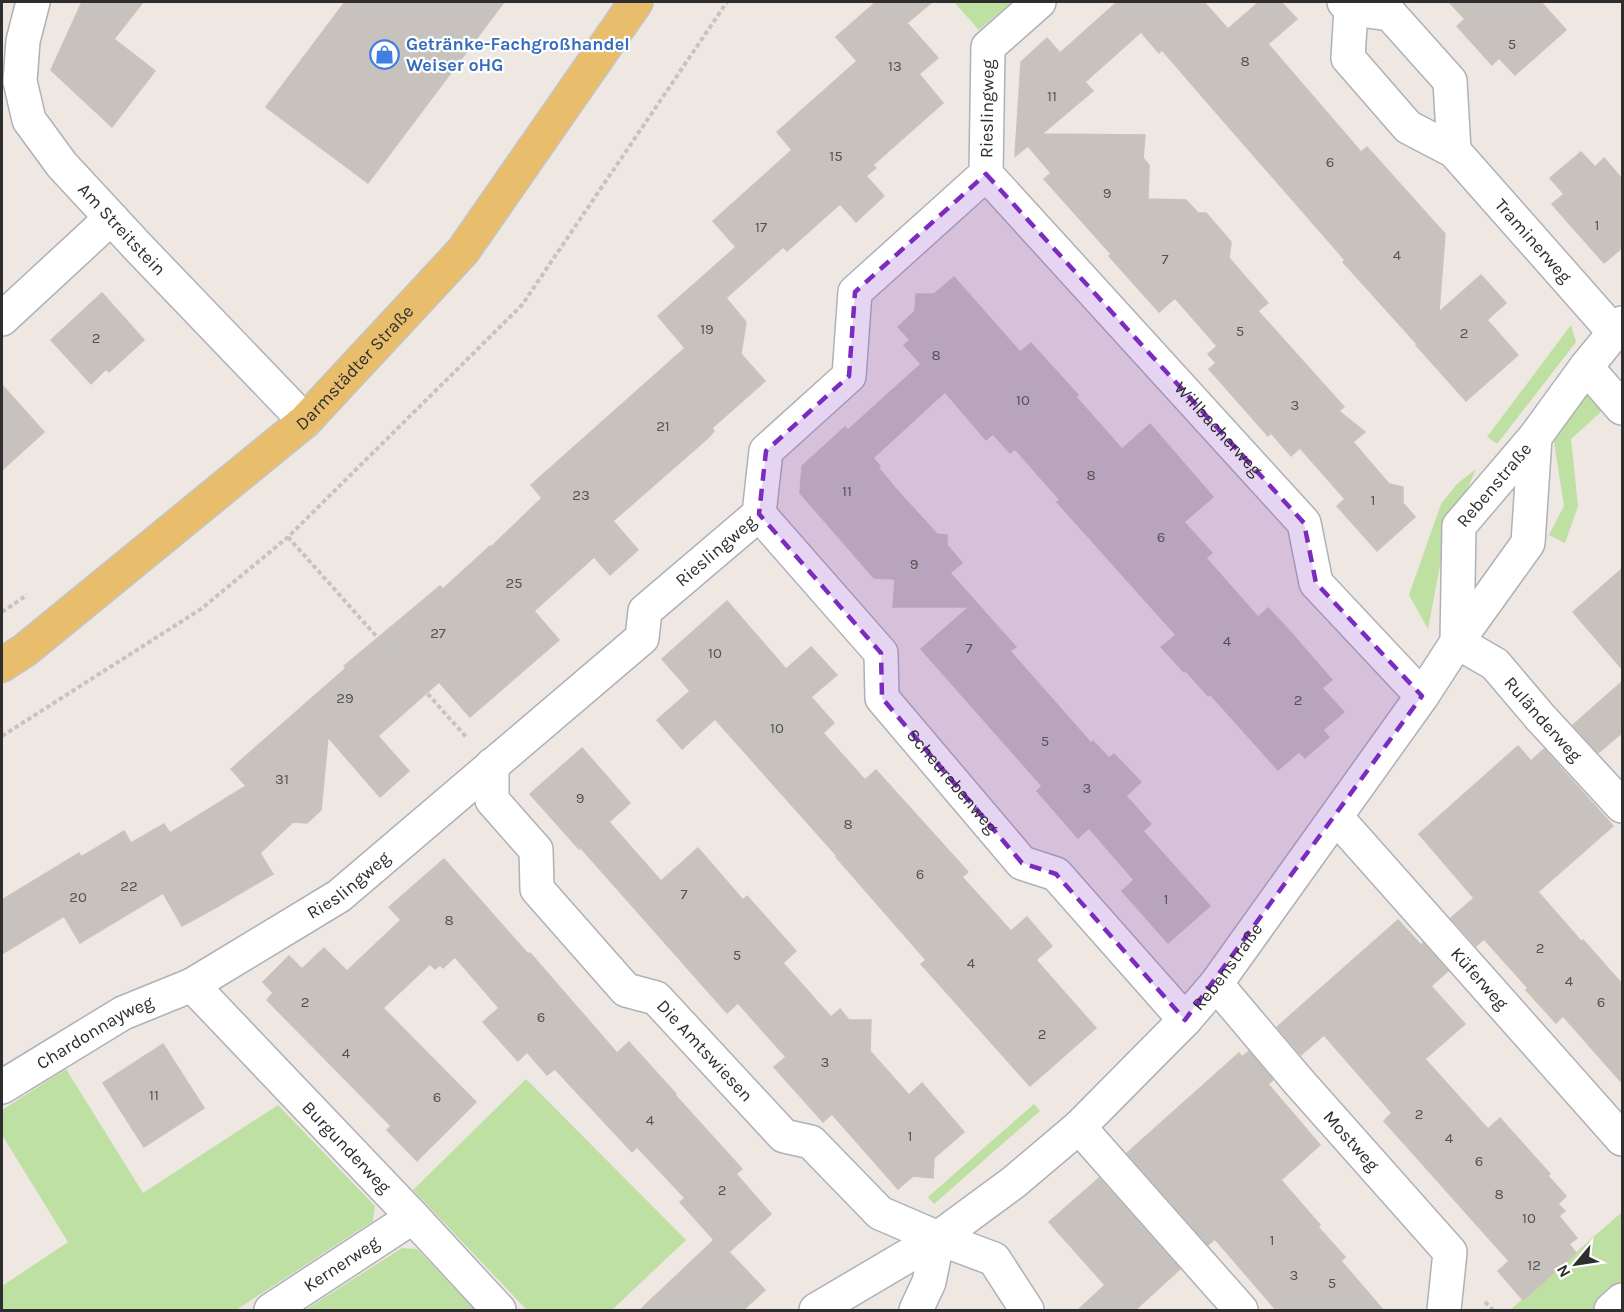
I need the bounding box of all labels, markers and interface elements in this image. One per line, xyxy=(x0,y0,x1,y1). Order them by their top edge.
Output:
place label: Getränke-Fachgroßhandel Weiser oHG xyxy=(406,33,630,76)
house number: 5 xyxy=(1508,35,1516,53)
shop icon: Getränke-Fachgroßhandel Weiser oHG xyxy=(369,38,401,70)
house number: 8 xyxy=(1240,52,1250,70)
house number: 13 xyxy=(888,57,902,75)
street label: Rieslingweg xyxy=(975,59,999,158)
house number: 11 xyxy=(1047,87,1057,105)
house number: 15 xyxy=(829,147,843,165)
house number: 6 xyxy=(1326,153,1334,171)
street label: Am Streitstein xyxy=(73,178,170,280)
house number: 9 xyxy=(1103,184,1111,202)
street label: Traminerweg xyxy=(1490,194,1576,287)
house number: 1 xyxy=(1595,216,1599,234)
house number: 17 xyxy=(755,218,767,236)
house number: 4 xyxy=(1393,246,1402,264)
house number: 7 xyxy=(1161,250,1169,268)
street label: Darmstädter Straße xyxy=(291,300,418,435)
house number: 19 xyxy=(700,320,714,338)
house number: 5 xyxy=(1236,322,1244,340)
house number: 2 xyxy=(1460,324,1468,342)
house number: 2 xyxy=(92,329,100,347)
house number: 8 xyxy=(931,346,941,364)
street label: Willbacherweg xyxy=(1170,377,1267,481)
house number: 10 xyxy=(1016,391,1030,409)
house number: 3 xyxy=(1291,396,1299,414)
house number: 21 xyxy=(656,417,670,435)
street label: Rebenstraße xyxy=(1452,438,1536,532)
house number: 8 xyxy=(1086,466,1096,484)
house number: 11 xyxy=(842,482,852,500)
house number: 23 xyxy=(572,486,590,504)
house number: 1 xyxy=(1371,491,1375,509)
street label: Rieslingweg xyxy=(671,510,760,591)
house number: 6 xyxy=(1157,528,1165,546)
house number: 9 xyxy=(910,555,918,573)
house number: 25 xyxy=(505,574,523,592)
house number: 27 xyxy=(430,624,446,642)
house number: 4 xyxy=(1223,632,1232,650)
house number: 7 xyxy=(965,639,973,657)
house number: 10 xyxy=(708,644,722,662)
street label: Ruländerweg xyxy=(1499,672,1587,766)
house number: 29 xyxy=(336,689,354,707)
house number: 2 xyxy=(1294,691,1302,709)
house number: 10 xyxy=(770,719,784,737)
street label: Scheurebenweg xyxy=(902,724,1003,838)
house number: 5 xyxy=(1041,732,1049,750)
house number: 31 xyxy=(275,770,289,788)
house number: 3 xyxy=(1083,779,1091,797)
house number: 9 xyxy=(576,789,584,807)
house number: 8 xyxy=(843,815,853,833)
street label: Rieslingweg xyxy=(303,847,394,924)
house number: 6 xyxy=(916,865,924,883)
house number: 22 xyxy=(120,877,138,895)
house number: 7 xyxy=(680,885,688,903)
house number: 20 xyxy=(69,888,87,906)
house number: 1 xyxy=(1164,890,1168,908)
house number: 8 xyxy=(444,911,454,929)
street label: Rebenstraße xyxy=(1187,918,1267,1015)
house number: 2 xyxy=(1536,939,1544,957)
street label: Küferweg xyxy=(1446,943,1513,1014)
house number: 5 xyxy=(733,946,741,964)
house number: 4 xyxy=(967,954,976,972)
house number: 4 xyxy=(1565,972,1574,990)
street label: Chardonnayweg xyxy=(32,991,157,1074)
house number: 2 xyxy=(301,993,309,1011)
house number: 6 xyxy=(1597,993,1605,1011)
street label: Die Amtswiesen xyxy=(652,995,758,1106)
house number: 6 xyxy=(537,1008,545,1026)
house number: 2 xyxy=(1038,1025,1046,1043)
house number: 4 xyxy=(342,1044,351,1062)
house number: 3 xyxy=(821,1053,829,1071)
house number: 11 xyxy=(149,1086,159,1104)
house number: 6 xyxy=(433,1088,441,1106)
street label: Burgunderweg xyxy=(297,1096,396,1198)
house number: 2 xyxy=(1415,1105,1423,1123)
street label: Mostweg xyxy=(1318,1106,1384,1176)
house number: 4 xyxy=(646,1111,655,1129)
house number: 1 xyxy=(908,1127,912,1145)
house number: 4 xyxy=(1445,1129,1454,1147)
house number: 6 xyxy=(1475,1152,1483,1170)
house number: 2 xyxy=(718,1181,726,1199)
house number: 8 xyxy=(1494,1185,1504,1203)
house number: 10 xyxy=(1522,1209,1536,1227)
street label: Kernerweg xyxy=(299,1231,383,1297)
house number: 1 xyxy=(1270,1231,1274,1249)
north arrow xyxy=(1546,1234,1606,1294)
house number: 12 xyxy=(1527,1256,1541,1274)
text: N xyxy=(1552,1261,1574,1281)
house number: 3 xyxy=(1290,1266,1298,1284)
house number: 5 xyxy=(1328,1274,1336,1292)

